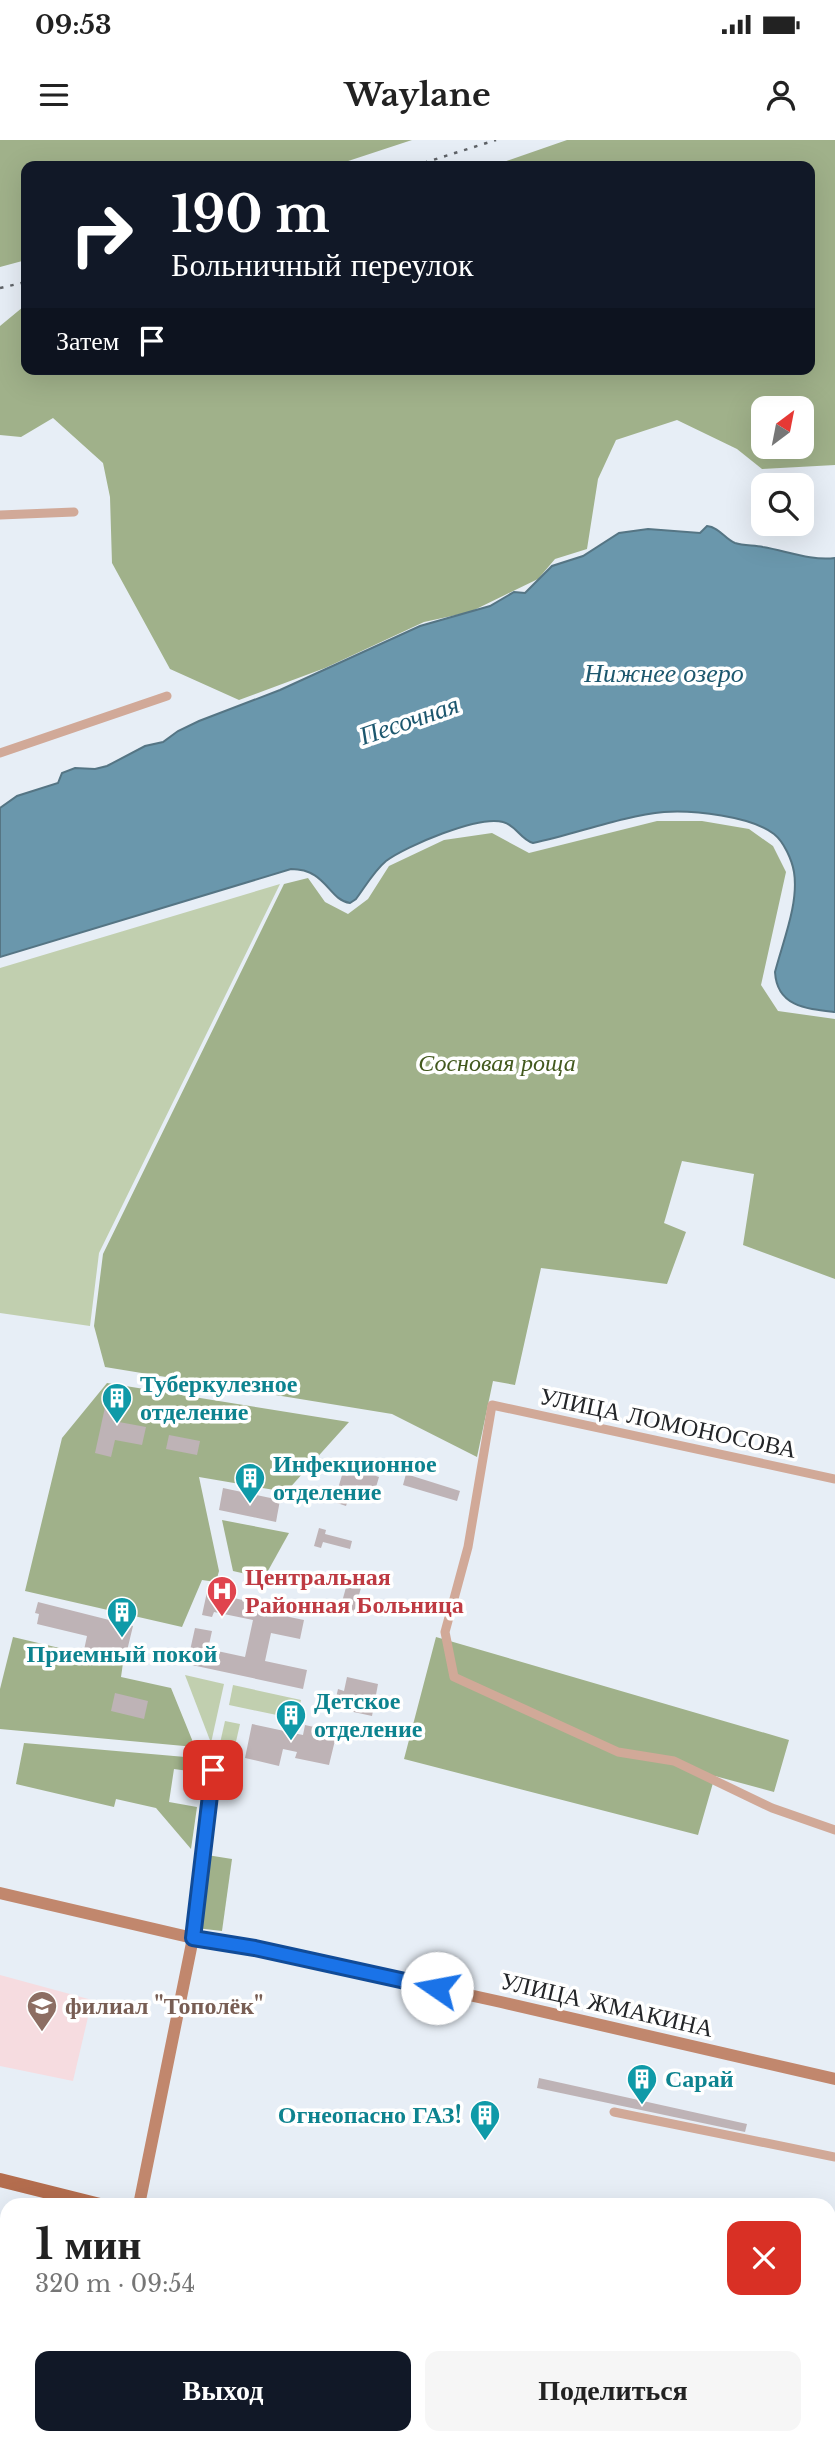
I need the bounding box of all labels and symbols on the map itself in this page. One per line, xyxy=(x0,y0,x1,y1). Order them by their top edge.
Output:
north arrow xyxy=(751,396,814,458)
water label: Нижнее озеро xyxy=(583,657,744,689)
water label: Песочная xyxy=(354,688,463,752)
park label: Сосновая роща xyxy=(418,1048,576,1077)
place label: Туберкулезное отделение xyxy=(140,1369,298,1426)
building icon: Туберкулезное отделение xyxy=(100,1381,134,1425)
street label: УЛИЦА ЛОМОНОСОВА xyxy=(537,1381,800,1464)
place label: Инфекционное отделение xyxy=(273,1449,437,1506)
building icon: Инфекционное отделение xyxy=(233,1461,267,1505)
place label: Центральная Районная Больница xyxy=(245,1562,464,1619)
hospital icon: Центральная Районная Больница xyxy=(205,1574,239,1618)
building icon: Приемный покой xyxy=(105,1595,139,1639)
place label: Приемный покой xyxy=(27,1639,218,1668)
place label: Детское отделение xyxy=(314,1686,423,1743)
building icon: Детское отделение xyxy=(274,1698,308,1742)
pin xyxy=(183,1740,243,1800)
position arrow xyxy=(400,1951,474,2025)
street label: УЛИЦА ЖМАКИНА xyxy=(498,1966,717,2043)
school or university icon: филиал "Тополёк" xyxy=(25,1989,59,2033)
place label: филиал "Тополёк" xyxy=(65,1991,264,2020)
building icon: Сарай xyxy=(625,2062,659,2106)
place label: Сарай xyxy=(665,2064,734,2093)
building icon: Огнеопасно ГАЗ! xyxy=(468,2098,502,2142)
place label: Огнеопасно ГАЗ! xyxy=(278,2100,462,2129)

